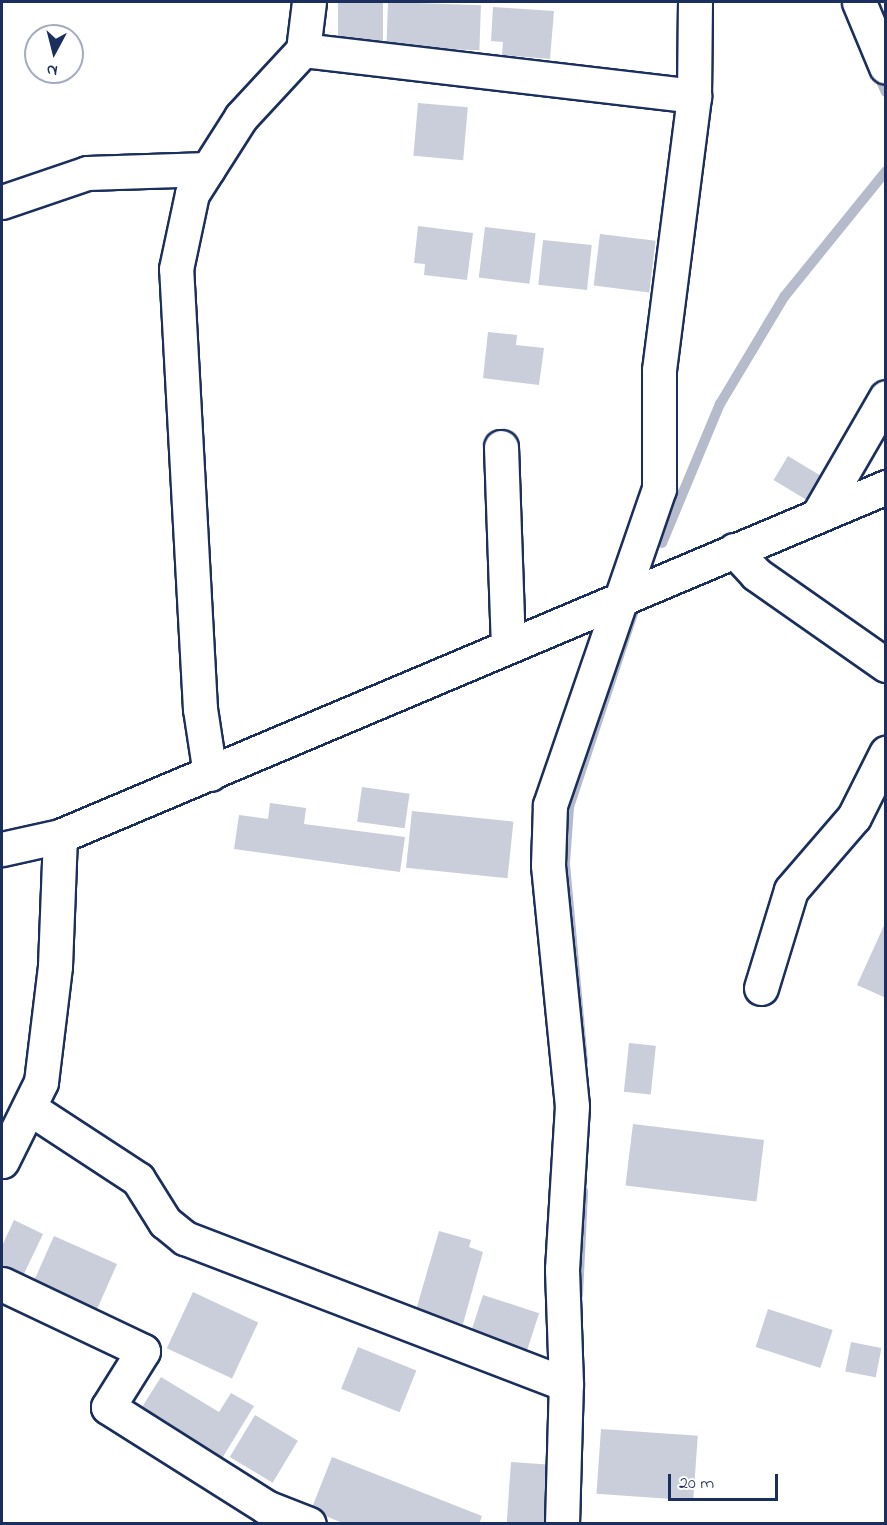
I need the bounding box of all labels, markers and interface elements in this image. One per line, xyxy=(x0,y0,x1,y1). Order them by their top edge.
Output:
north arrow xyxy=(24,24,84,84)
text: N xyxy=(45,57,59,82)
scale bar xyxy=(671,1462,780,1500)
text: 20 m xyxy=(679,1471,714,1497)

